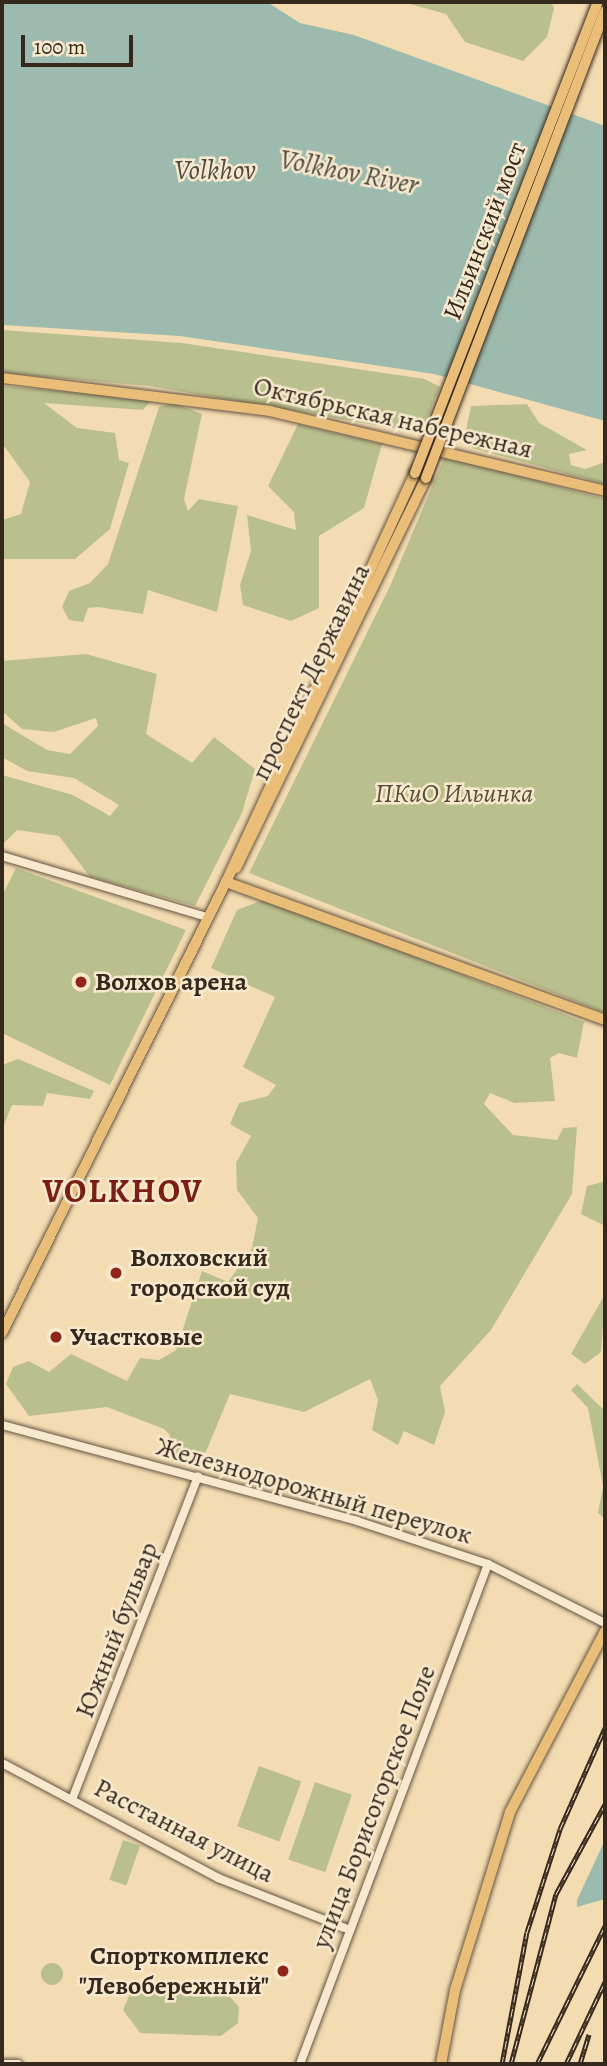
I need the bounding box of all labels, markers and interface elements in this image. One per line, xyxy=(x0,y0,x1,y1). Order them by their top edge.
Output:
scale bar xyxy=(24,21,136,65)
text: 100 m xyxy=(34,33,85,61)
street label: Ильинский мост xyxy=(437,138,533,324)
water label: Volkhov River xyxy=(277,142,421,202)
water label: Volkhov xyxy=(174,153,256,187)
street label: Октябрьская набережная xyxy=(251,371,535,465)
street label: проспект Державина xyxy=(245,559,377,785)
park label: ПКиО Ильинка xyxy=(375,778,533,810)
place label: Волхов арена xyxy=(95,966,247,998)
marker: Волхов арена xyxy=(73,974,89,990)
district label: VOLKHOV xyxy=(43,1171,203,1211)
place label: Волховский городской суд xyxy=(130,1242,290,1304)
marker: Волховский городской суд xyxy=(108,1265,124,1281)
place label: Участковые xyxy=(70,1321,203,1353)
marker: Участковые xyxy=(48,1329,64,1345)
street label: Железнодорожный переулок xyxy=(152,1431,476,1551)
street label: Южный бульвар xyxy=(69,1538,165,1722)
street label: улица Борисогорское Поле xyxy=(305,1661,443,1953)
street label: Расстанная улица xyxy=(89,1772,279,1890)
place label: Спорткомплекс "Левобережный" xyxy=(79,1940,269,2002)
marker: Спорткомплекс "Левобережный" xyxy=(275,1963,291,1979)

